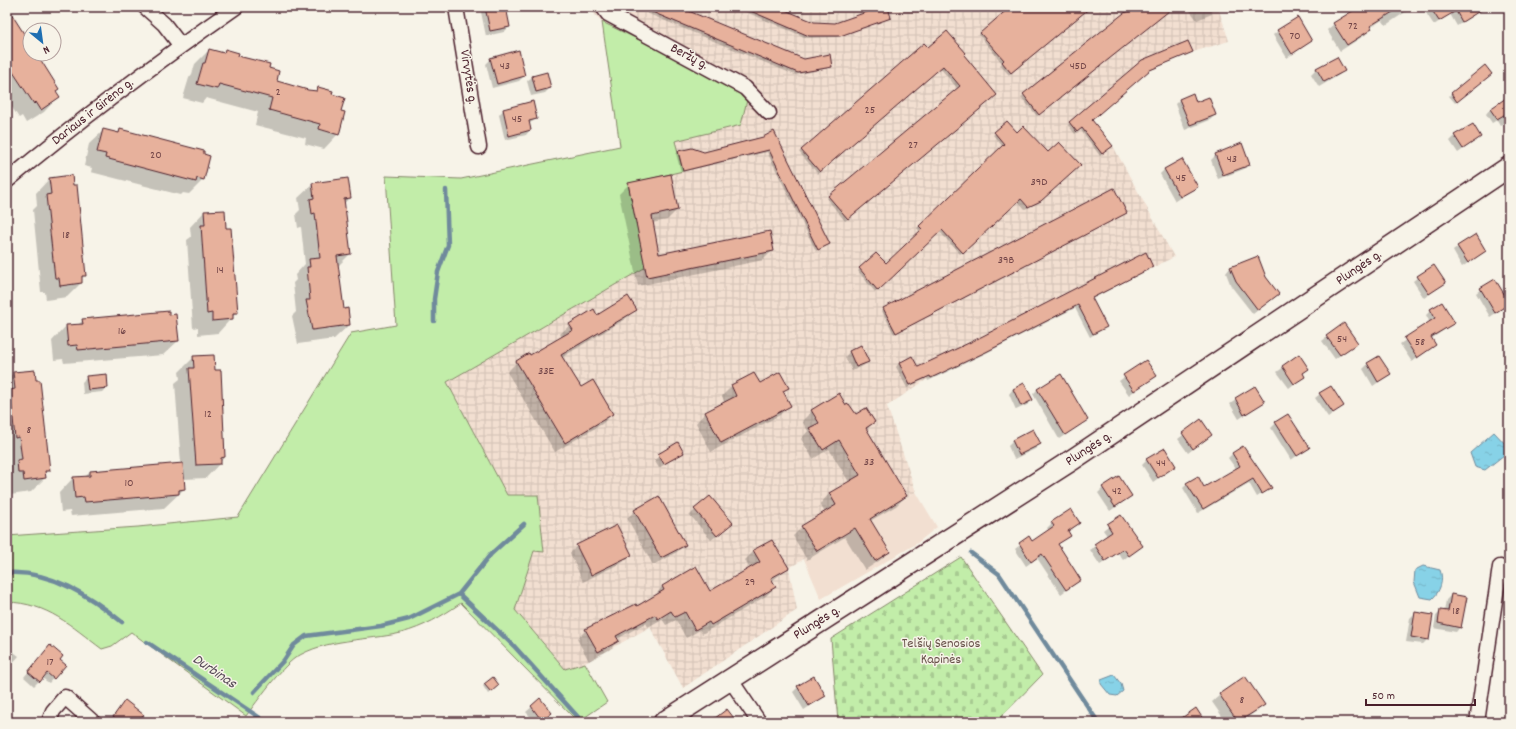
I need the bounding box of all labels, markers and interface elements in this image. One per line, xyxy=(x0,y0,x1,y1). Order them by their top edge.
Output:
house number: 72 xyxy=(1348,18,1358,35)
north arrow xyxy=(22,22,62,62)
house number: 70 xyxy=(1289,28,1301,45)
street label: Beržų g. xyxy=(666,39,712,75)
text: N xyxy=(39,41,52,58)
street label: Virvytės g. xyxy=(454,48,482,106)
house number: 43 xyxy=(500,58,510,75)
house number: 45D xyxy=(1070,58,1086,75)
street label: Dariaus ir Girėno g. xyxy=(48,74,138,150)
house number: 2 xyxy=(275,84,281,101)
house number: 25 xyxy=(865,102,875,119)
house number: 45 xyxy=(512,111,522,128)
house number: 27 xyxy=(908,137,918,154)
house number: 20 xyxy=(150,147,162,164)
house number: 43 xyxy=(1227,151,1237,168)
house number: 45 xyxy=(1176,170,1186,187)
house number: 39D xyxy=(1030,174,1048,191)
house number: 18 xyxy=(62,227,70,244)
street label: Plungės g. xyxy=(1332,245,1386,291)
house number: 39B xyxy=(998,252,1015,269)
house number: 14 xyxy=(216,262,224,279)
house number: 16 xyxy=(118,323,126,340)
house number: 54 xyxy=(1337,331,1347,348)
house number: 58 xyxy=(1415,334,1425,351)
house number: 33E xyxy=(538,363,555,380)
house number: 12 xyxy=(204,406,212,423)
house number: 8 xyxy=(27,422,32,439)
street label: Plungės g. xyxy=(1062,426,1116,472)
house number: 33 xyxy=(864,454,874,471)
house number: 44 xyxy=(1156,455,1166,472)
house number: 10 xyxy=(124,475,134,492)
house number: 42 xyxy=(1112,483,1122,500)
house number: 29 xyxy=(745,574,755,591)
street label: Plungės g. xyxy=(790,601,844,645)
house number: 18 xyxy=(1452,603,1460,620)
park label: Telšių Senosios Kapinės xyxy=(902,634,980,670)
water label: Durbinas xyxy=(187,649,241,695)
house number: 17 xyxy=(46,654,54,671)
scale bar xyxy=(1366,681,1475,707)
text: 50 m xyxy=(1372,688,1395,705)
house number: 8 xyxy=(1240,692,1245,709)

